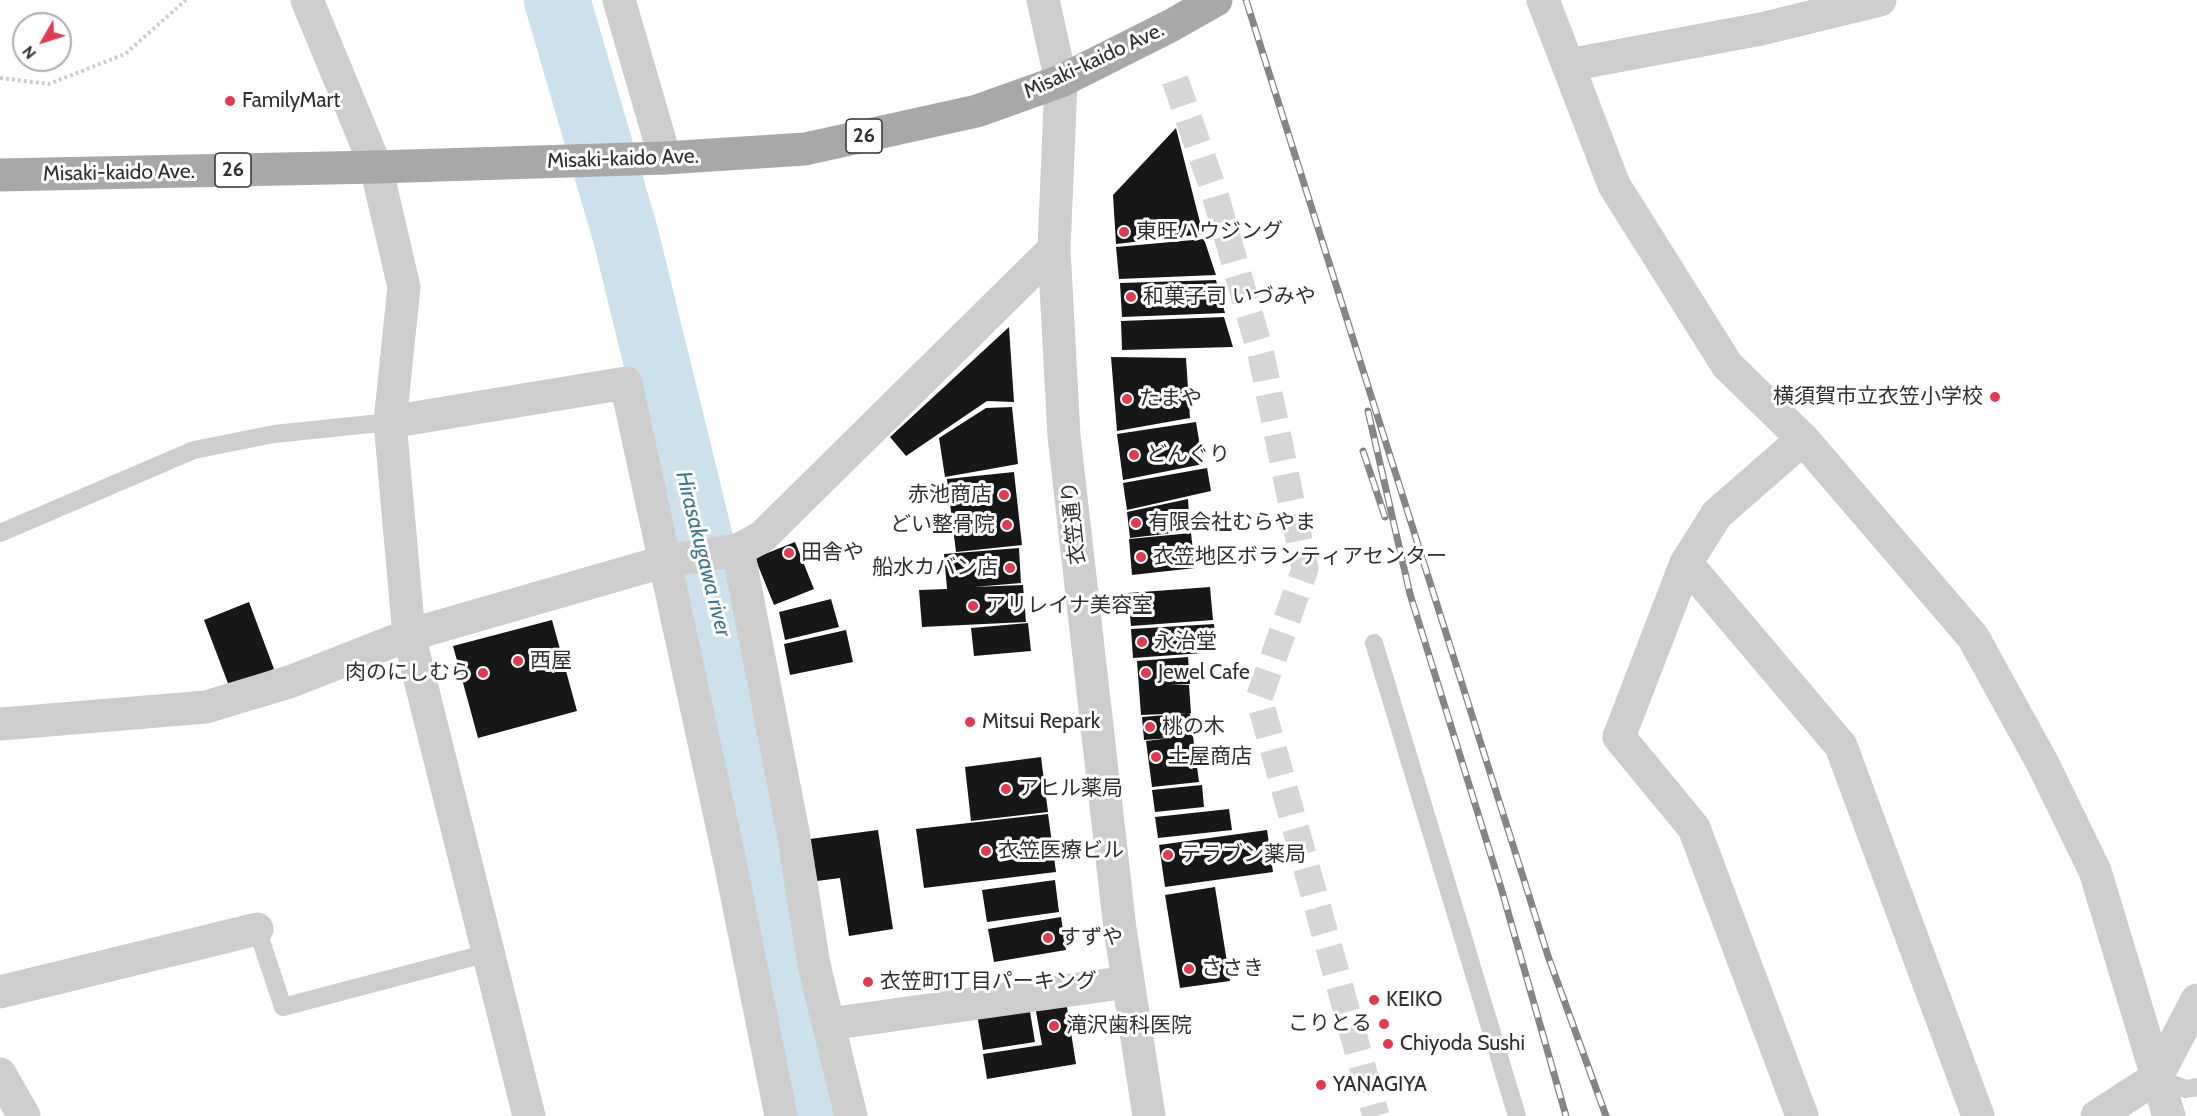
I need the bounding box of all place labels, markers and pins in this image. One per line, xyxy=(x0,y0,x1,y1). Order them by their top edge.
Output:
place label: FamilyMart xyxy=(242,88,340,114)
marker: FamilyMart xyxy=(223,94,237,108)
place label: 東旺ハウジング xyxy=(1136,219,1283,245)
marker: 東旺ハウジング xyxy=(1117,225,1131,239)
place label: 和菓子司 いづみや xyxy=(1143,284,1316,310)
marker: 和菓子司 いづみや xyxy=(1124,290,1138,304)
place label: 横須賀市立衣笠小学校 xyxy=(1773,384,1983,410)
place label: たまや xyxy=(1139,386,1202,412)
marker: 横須賀市立衣笠小学校 xyxy=(1988,390,2002,404)
marker: たまや xyxy=(1120,392,1134,406)
place label: どんぐり xyxy=(1146,442,1230,468)
marker: どんぐり xyxy=(1127,448,1141,462)
place label: 赤池商店 xyxy=(908,482,992,508)
marker: 赤池商店 xyxy=(997,488,1011,502)
place label: 有限会社むらやま xyxy=(1148,510,1316,536)
place label: どい整骨院 xyxy=(890,512,995,538)
marker: 有限会社むらやま xyxy=(1129,516,1143,530)
marker: どい整骨院 xyxy=(1000,518,1014,532)
place label: 田舎や xyxy=(801,540,864,566)
place label: 衣笠地区ボランティアセンター xyxy=(1153,544,1447,570)
marker: 田舎や xyxy=(782,546,796,560)
marker: 衣笠地区ボランティアセンター xyxy=(1134,550,1148,564)
place label: 船水カバン店 xyxy=(872,555,998,581)
marker: 船水カバン店 xyxy=(1003,561,1017,575)
place label: アリレイナ美容室 xyxy=(985,593,1153,619)
marker: アリレイナ美容室 xyxy=(966,599,980,613)
place label: 永治堂 xyxy=(1154,629,1217,655)
marker: 永治堂 xyxy=(1135,635,1149,649)
place label: 西屋 xyxy=(530,648,572,674)
marker: 西屋 xyxy=(511,654,525,668)
place label: 肉のにしむら xyxy=(345,660,471,686)
place label: Jewel Cafe xyxy=(1158,660,1250,686)
marker: 肉のにしむら xyxy=(476,666,490,680)
marker: Jewel Cafe xyxy=(1139,666,1153,680)
place label: Mitsui Repark xyxy=(982,709,1100,735)
place label: 桃の木 xyxy=(1162,714,1225,740)
marker: Mitsui Repark xyxy=(963,715,977,729)
marker: 桃の木 xyxy=(1143,720,1157,734)
place label: 土屋商店 xyxy=(1168,744,1252,770)
marker: 土屋商店 xyxy=(1149,750,1163,764)
place label: アヒル薬局 xyxy=(1018,776,1123,802)
marker: アヒル薬局 xyxy=(999,782,1013,796)
place label: 衣笠医療ビル xyxy=(998,838,1124,864)
place label: テラブン薬局 xyxy=(1180,842,1306,868)
marker: 衣笠医療ビル xyxy=(979,844,993,858)
marker: テラブン薬局 xyxy=(1161,848,1175,862)
place label: すずや xyxy=(1060,925,1123,951)
marker: すずや xyxy=(1041,931,1055,945)
place label: ささき xyxy=(1201,956,1264,982)
marker: ささき xyxy=(1182,962,1196,976)
place label: 衣笠町1丁目パーキング xyxy=(880,969,1097,995)
marker: 衣笠町1丁目パーキング xyxy=(861,975,875,989)
place label: KEIKO xyxy=(1386,987,1442,1013)
marker: KEIKO xyxy=(1367,993,1381,1007)
place label: こりとる xyxy=(1288,1011,1372,1037)
place label: 滝沢歯科医院 xyxy=(1066,1013,1192,1039)
marker: こりとる xyxy=(1377,1017,1391,1031)
marker: 滝沢歯科医院 xyxy=(1047,1019,1061,1033)
place label: Chiyoda Sushi xyxy=(1400,1031,1525,1057)
marker: Chiyoda Sushi xyxy=(1381,1037,1395,1051)
place label: YANAGIYA xyxy=(1333,1072,1427,1098)
marker: YANAGIYA xyxy=(1314,1078,1328,1092)

